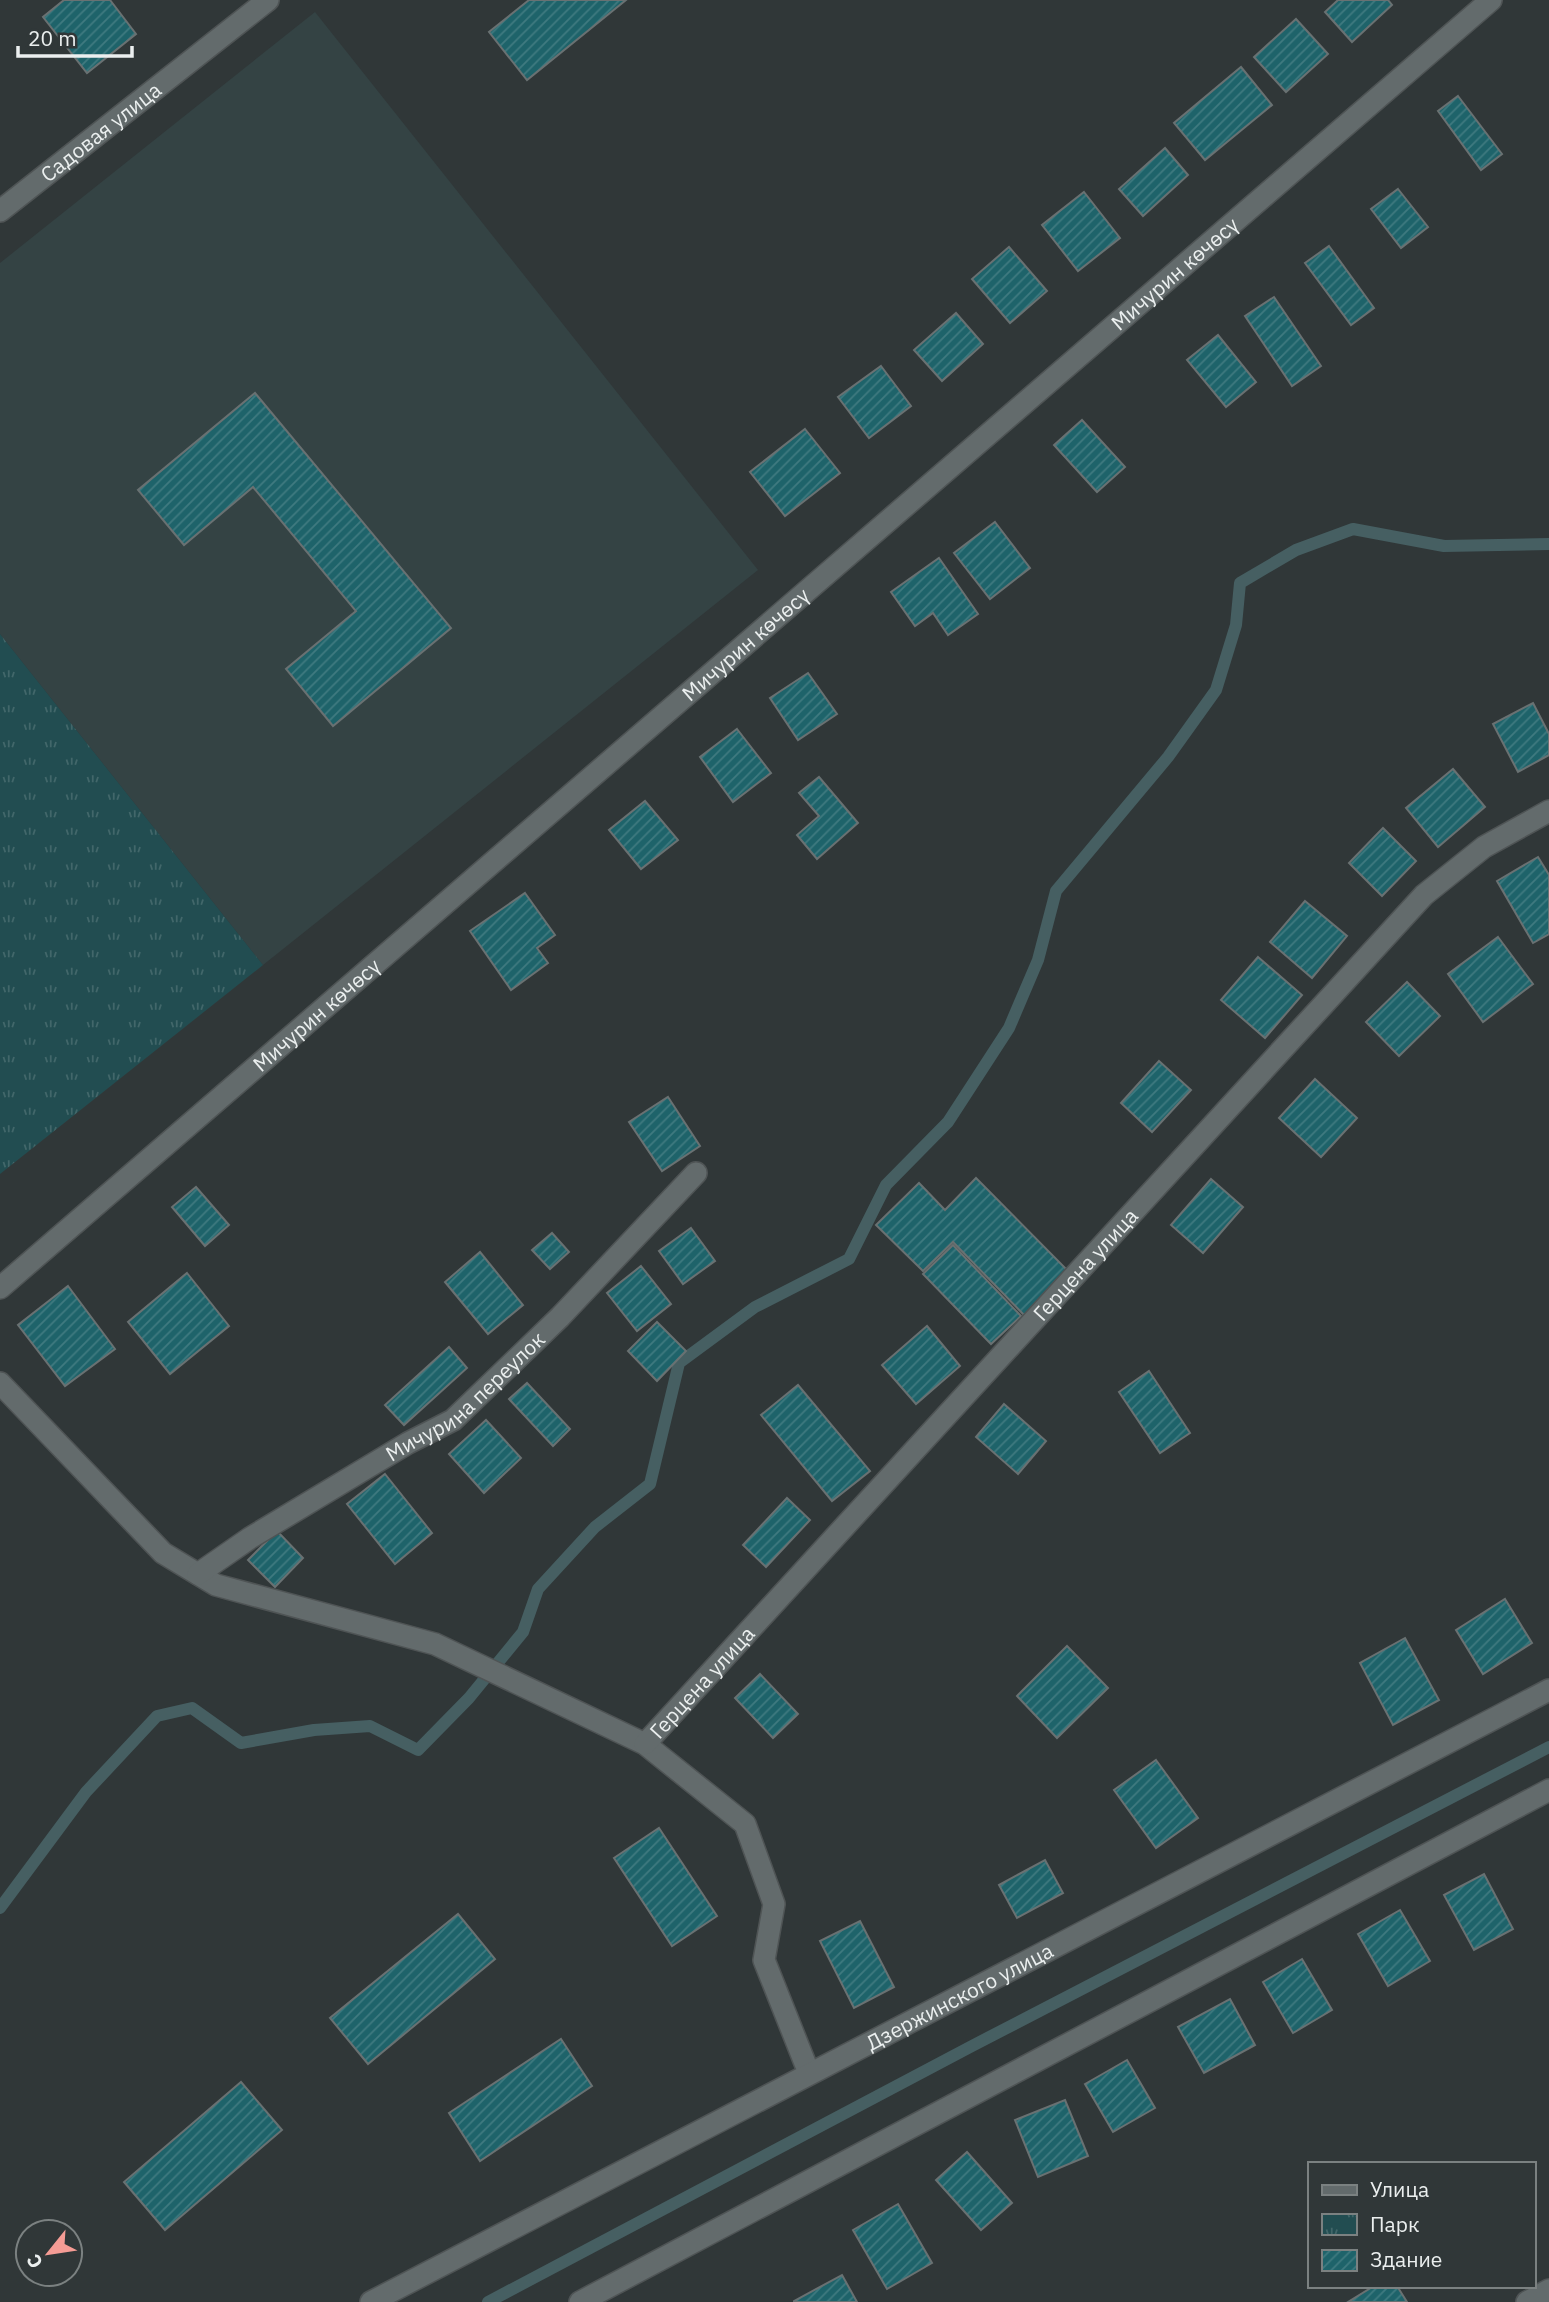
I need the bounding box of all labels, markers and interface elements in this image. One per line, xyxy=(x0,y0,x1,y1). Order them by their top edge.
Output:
scale bar xyxy=(18,14,131,58)
text: 20 m xyxy=(28,24,77,52)
street label: Садовая улица xyxy=(34,76,167,188)
street label: Мичурин көчөсү xyxy=(1105,211,1244,336)
street label: Мичурин көчөсү xyxy=(676,581,815,707)
street label: Мичурин көчөсү xyxy=(247,952,386,1078)
street label: Герцена улица xyxy=(1026,1202,1144,1326)
street label: Мичурина переулок xyxy=(380,1325,551,1467)
street label: Герцена улица xyxy=(643,1620,760,1744)
street label: Дзержинского улица xyxy=(861,1936,1058,2057)
legend xyxy=(1308,2162,1535,2288)
text: Улица xyxy=(1370,2175,1429,2203)
text: Парк xyxy=(1370,2210,1420,2238)
north arrow xyxy=(14,2218,84,2288)
text: Здание xyxy=(1370,2245,1442,2273)
text: С xyxy=(21,2250,48,2273)

